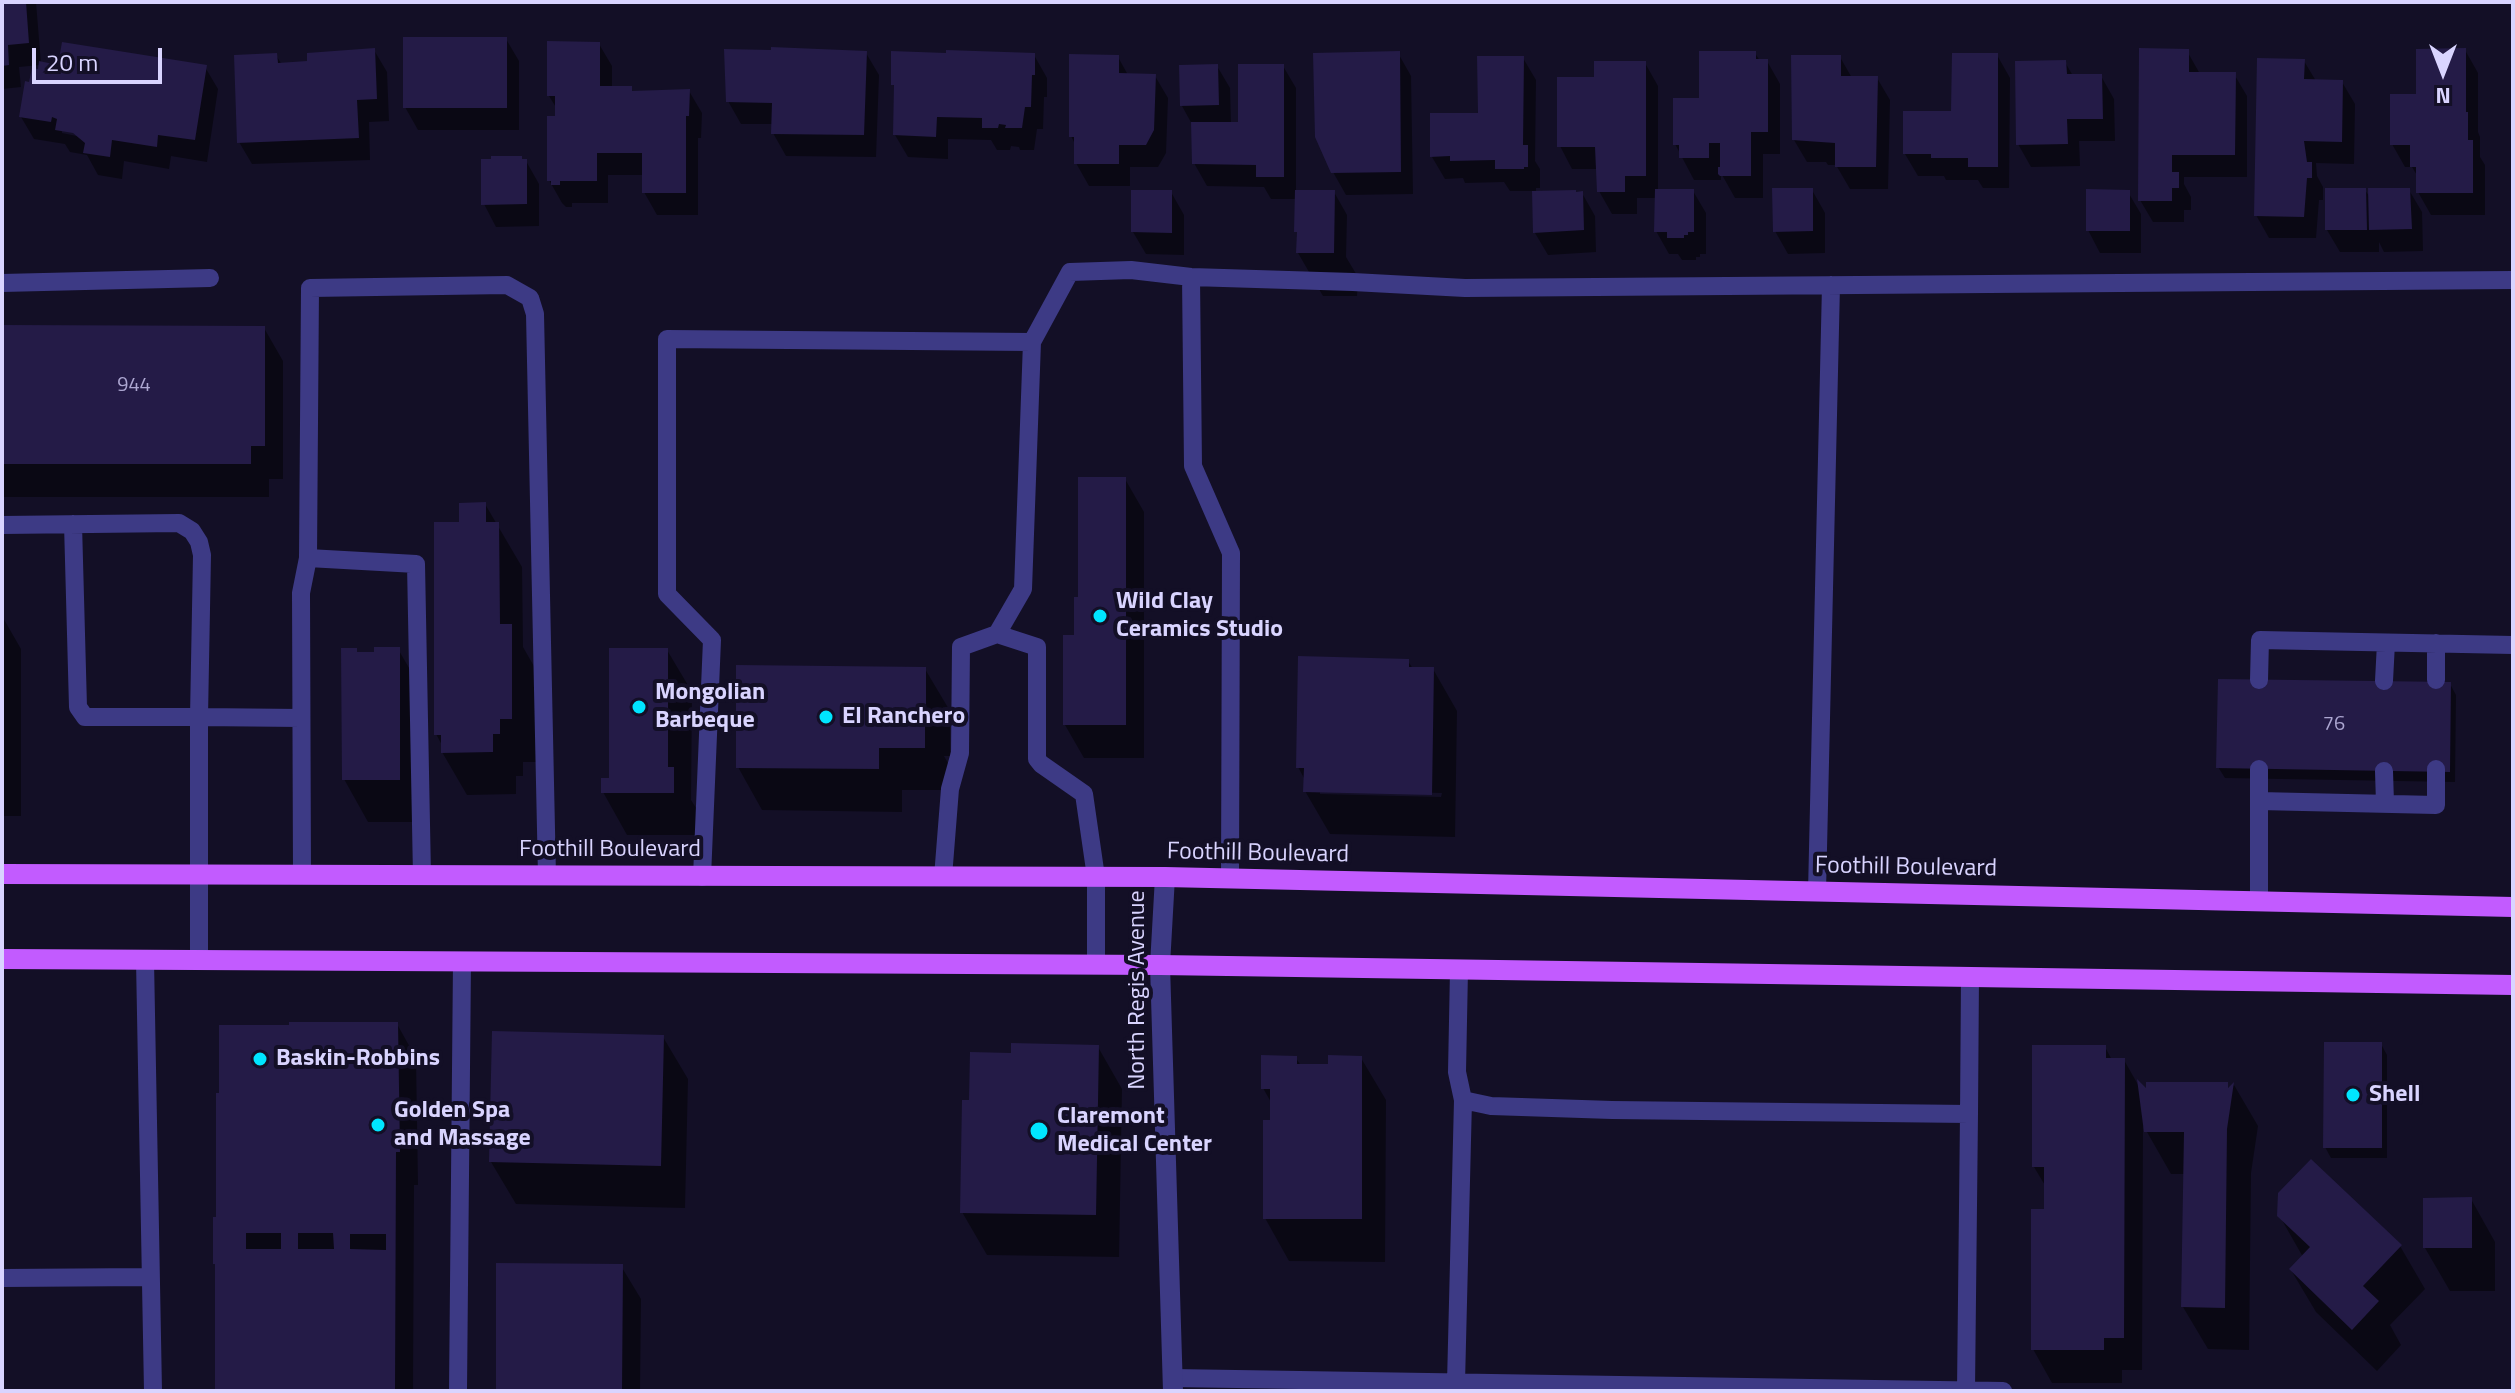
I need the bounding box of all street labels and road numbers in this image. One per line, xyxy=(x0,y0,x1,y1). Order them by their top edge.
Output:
street label: Foothill Boulevard xyxy=(519,836,701,864)
street label: Foothill Boulevard xyxy=(1167,838,1349,870)
street label: Foothill Boulevard xyxy=(1815,852,1997,884)
street label: North Regis Avenue xyxy=(1124,890,1152,1090)

